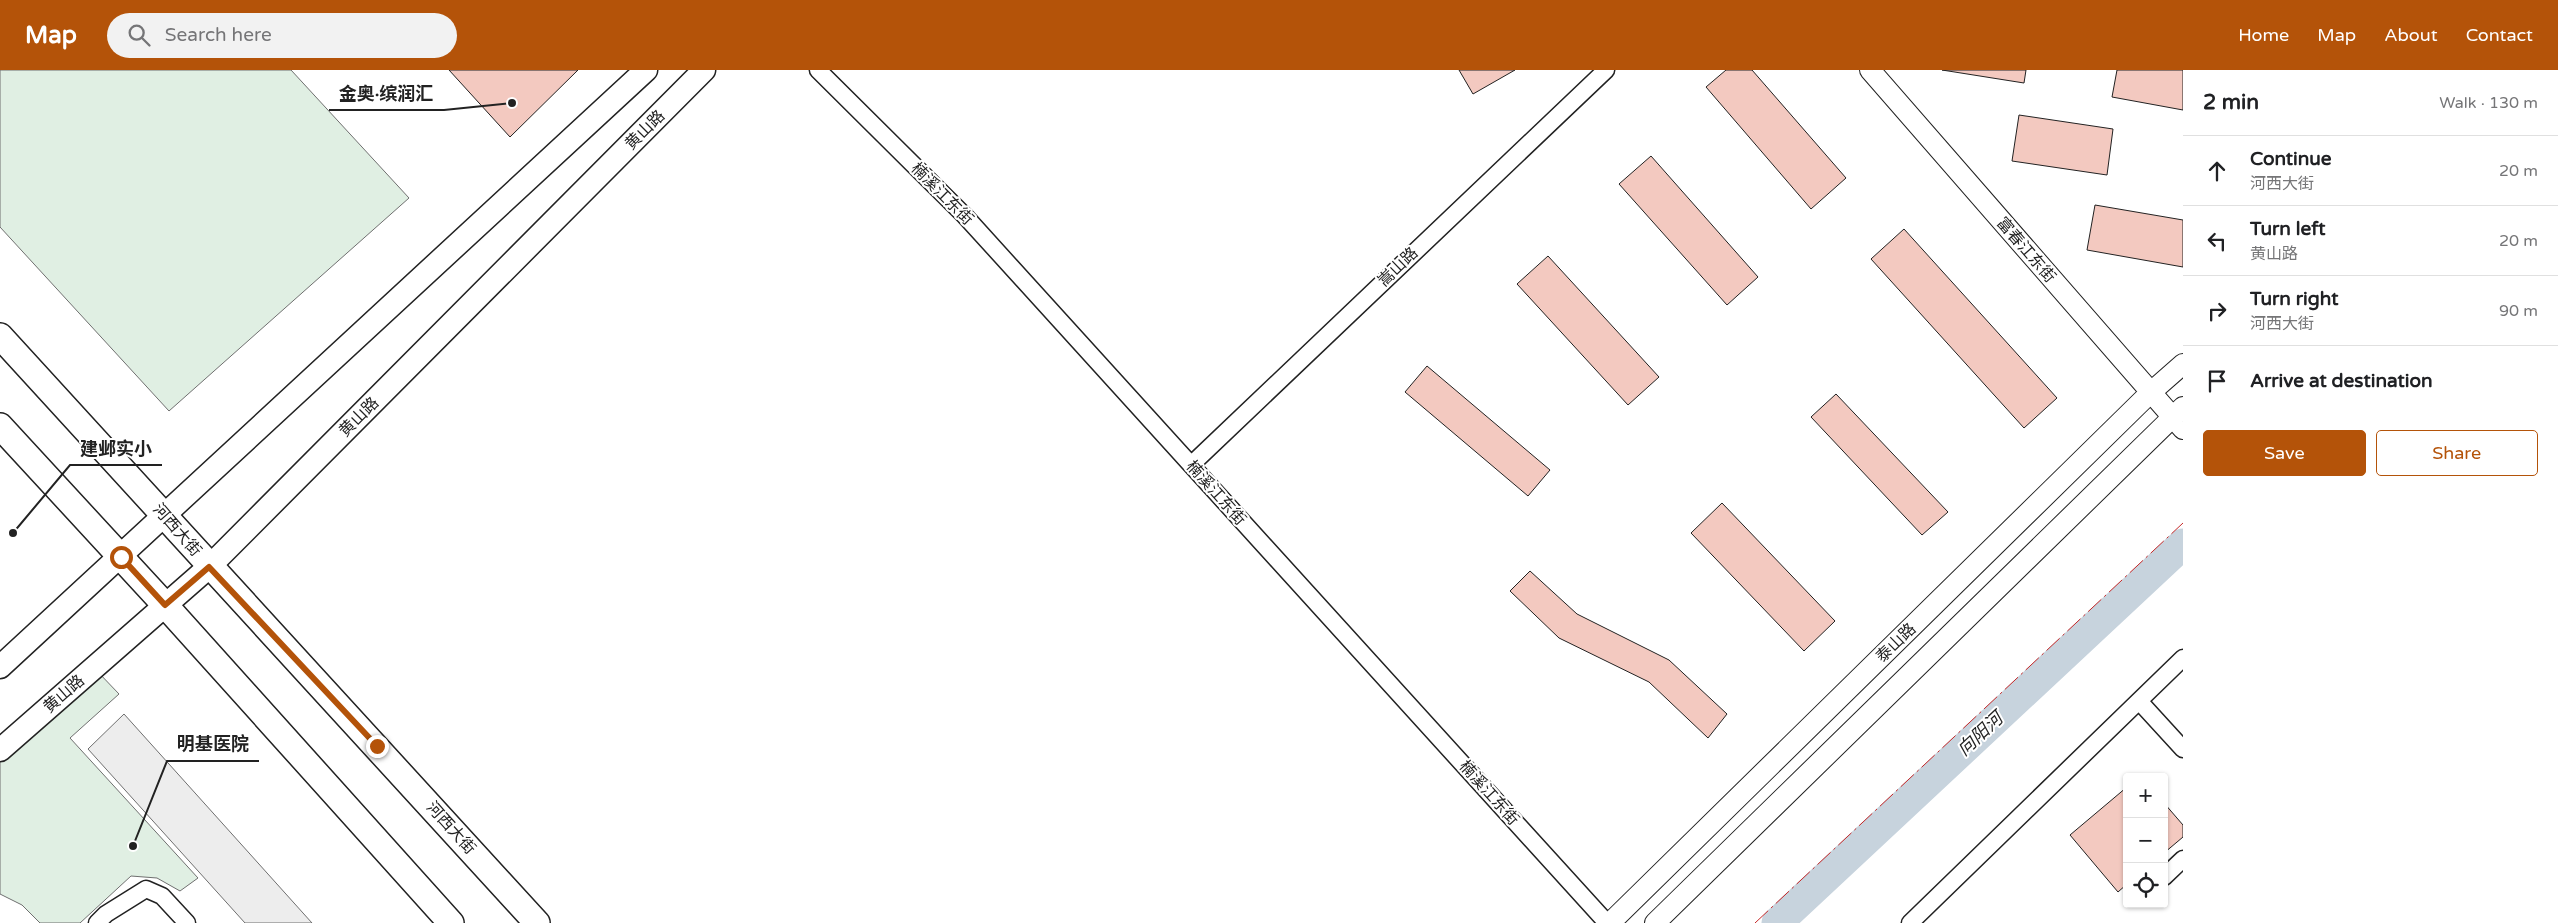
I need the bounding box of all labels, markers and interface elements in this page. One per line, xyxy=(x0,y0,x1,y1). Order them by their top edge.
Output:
search box xyxy=(107,13,457,58)
text: Map xyxy=(25,21,77,50)
icon: search xyxy=(125,21,153,49)
text: Search here xyxy=(165,24,272,46)
text: Home xyxy=(2238,24,2289,46)
text: Map xyxy=(2317,24,2356,46)
text: About xyxy=(2384,24,2438,46)
text: Contact xyxy=(2466,24,2533,46)
callout: 金奥·缤润汇 xyxy=(329,77,444,110)
text: 金奥·缤润汇 xyxy=(339,83,433,105)
text: 2 min xyxy=(2203,90,2259,115)
text: Walk · 130 m xyxy=(2439,93,2538,113)
street label: 黄山路 xyxy=(621,106,669,154)
text: Continue xyxy=(2250,148,2332,170)
icon: ahead xyxy=(2203,157,2231,185)
street label: 楠溪江东街 xyxy=(907,159,977,229)
text: 20 m xyxy=(2499,161,2538,181)
text: 河西大街 xyxy=(2250,174,2314,194)
street label: 富春江东街 xyxy=(1992,213,2060,287)
text: Turn left xyxy=(2250,218,2326,240)
icon: left xyxy=(2203,227,2231,255)
text: 20 m xyxy=(2499,231,2538,251)
street label: 嵩山路 xyxy=(1374,243,1422,291)
text: 黄山路 xyxy=(2250,244,2298,264)
text: Turn right xyxy=(2250,288,2338,310)
icon: right xyxy=(2203,297,2231,325)
text: 90 m xyxy=(2499,301,2538,321)
text: 河西大街 xyxy=(2250,314,2314,334)
icon: arrive xyxy=(2203,367,2231,395)
text: Arrive at destination xyxy=(2250,370,2433,392)
street label: 黄山路 xyxy=(335,393,383,441)
button: Save xyxy=(2203,430,2366,476)
button: Share xyxy=(2376,430,2538,476)
callout: 建邺实小 xyxy=(70,432,162,465)
text: 建邺实小 xyxy=(80,438,152,460)
street label: 楠溪江东街 xyxy=(1182,457,1250,529)
street label: 河西大街 xyxy=(148,499,206,561)
route start xyxy=(110,546,133,569)
street label: 泰山路 xyxy=(1872,619,1920,667)
street label: 黄山路 xyxy=(39,671,89,717)
water label: 向阳河 xyxy=(1953,705,2009,760)
callout: 明基医院 xyxy=(167,728,259,761)
text: 明基医院 xyxy=(177,733,249,755)
route end xyxy=(366,735,389,758)
street label: 楠溪江东街 xyxy=(1455,757,1523,829)
map controls xyxy=(2123,773,2168,908)
button: + xyxy=(2123,773,2168,818)
street label: 河西大街 xyxy=(422,798,480,858)
button: − xyxy=(2123,818,2168,863)
button: locate xyxy=(2123,863,2168,908)

